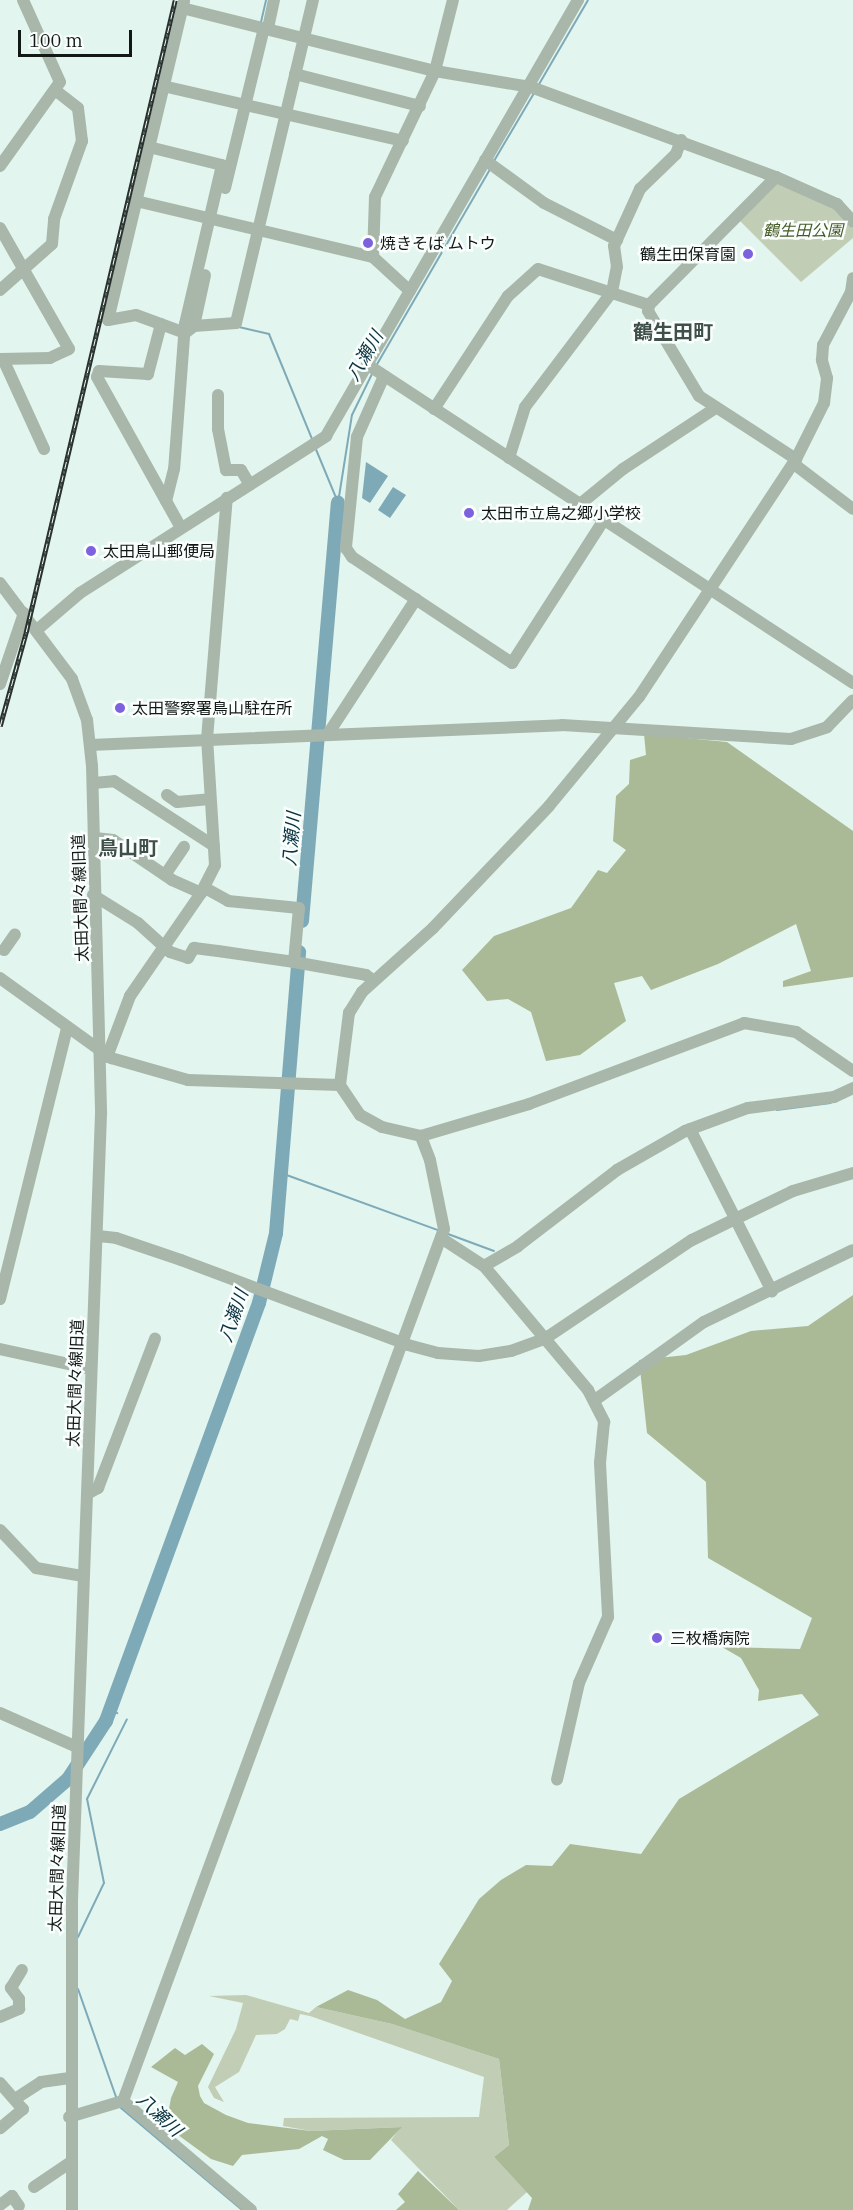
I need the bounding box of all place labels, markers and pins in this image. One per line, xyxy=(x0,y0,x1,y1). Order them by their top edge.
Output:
place label: 焼きそば ムトウ xyxy=(380,233,496,253)
marker: 焼きそば ムトウ xyxy=(361,236,375,250)
place label: 鶴生田保育園 xyxy=(640,244,736,264)
marker: 鶴生田保育園 xyxy=(741,247,755,261)
place label: 太田市立鳥之郷小学校 xyxy=(481,503,641,523)
marker: 太田市立鳥之郷小学校 xyxy=(462,506,476,520)
place label: 太田鳥山郵便局 xyxy=(103,541,215,561)
marker: 太田鳥山郵便局 xyxy=(84,544,98,558)
place label: 太田警察署鳥山駐在所 xyxy=(132,698,292,718)
marker: 太田警察署鳥山駐在所 xyxy=(113,701,127,715)
place label: 三枚橋病院 xyxy=(670,1628,750,1648)
marker: 三枚橋病院 xyxy=(648,1629,666,1647)

